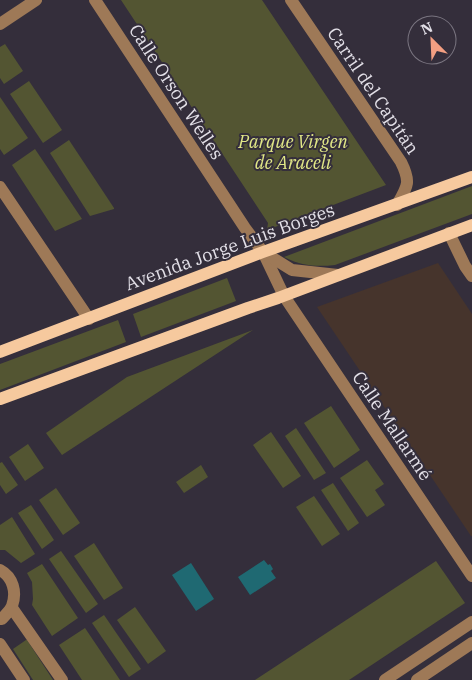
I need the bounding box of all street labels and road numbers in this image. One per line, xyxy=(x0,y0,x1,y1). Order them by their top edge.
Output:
street label: Calle Orson Welles xyxy=(124,20,229,164)
street label: Carril del Capitán xyxy=(322,23,424,159)
street label: Avenida Jorge Luis Borges xyxy=(122,198,338,295)
street label: Calle Mallarmé xyxy=(347,367,437,485)

